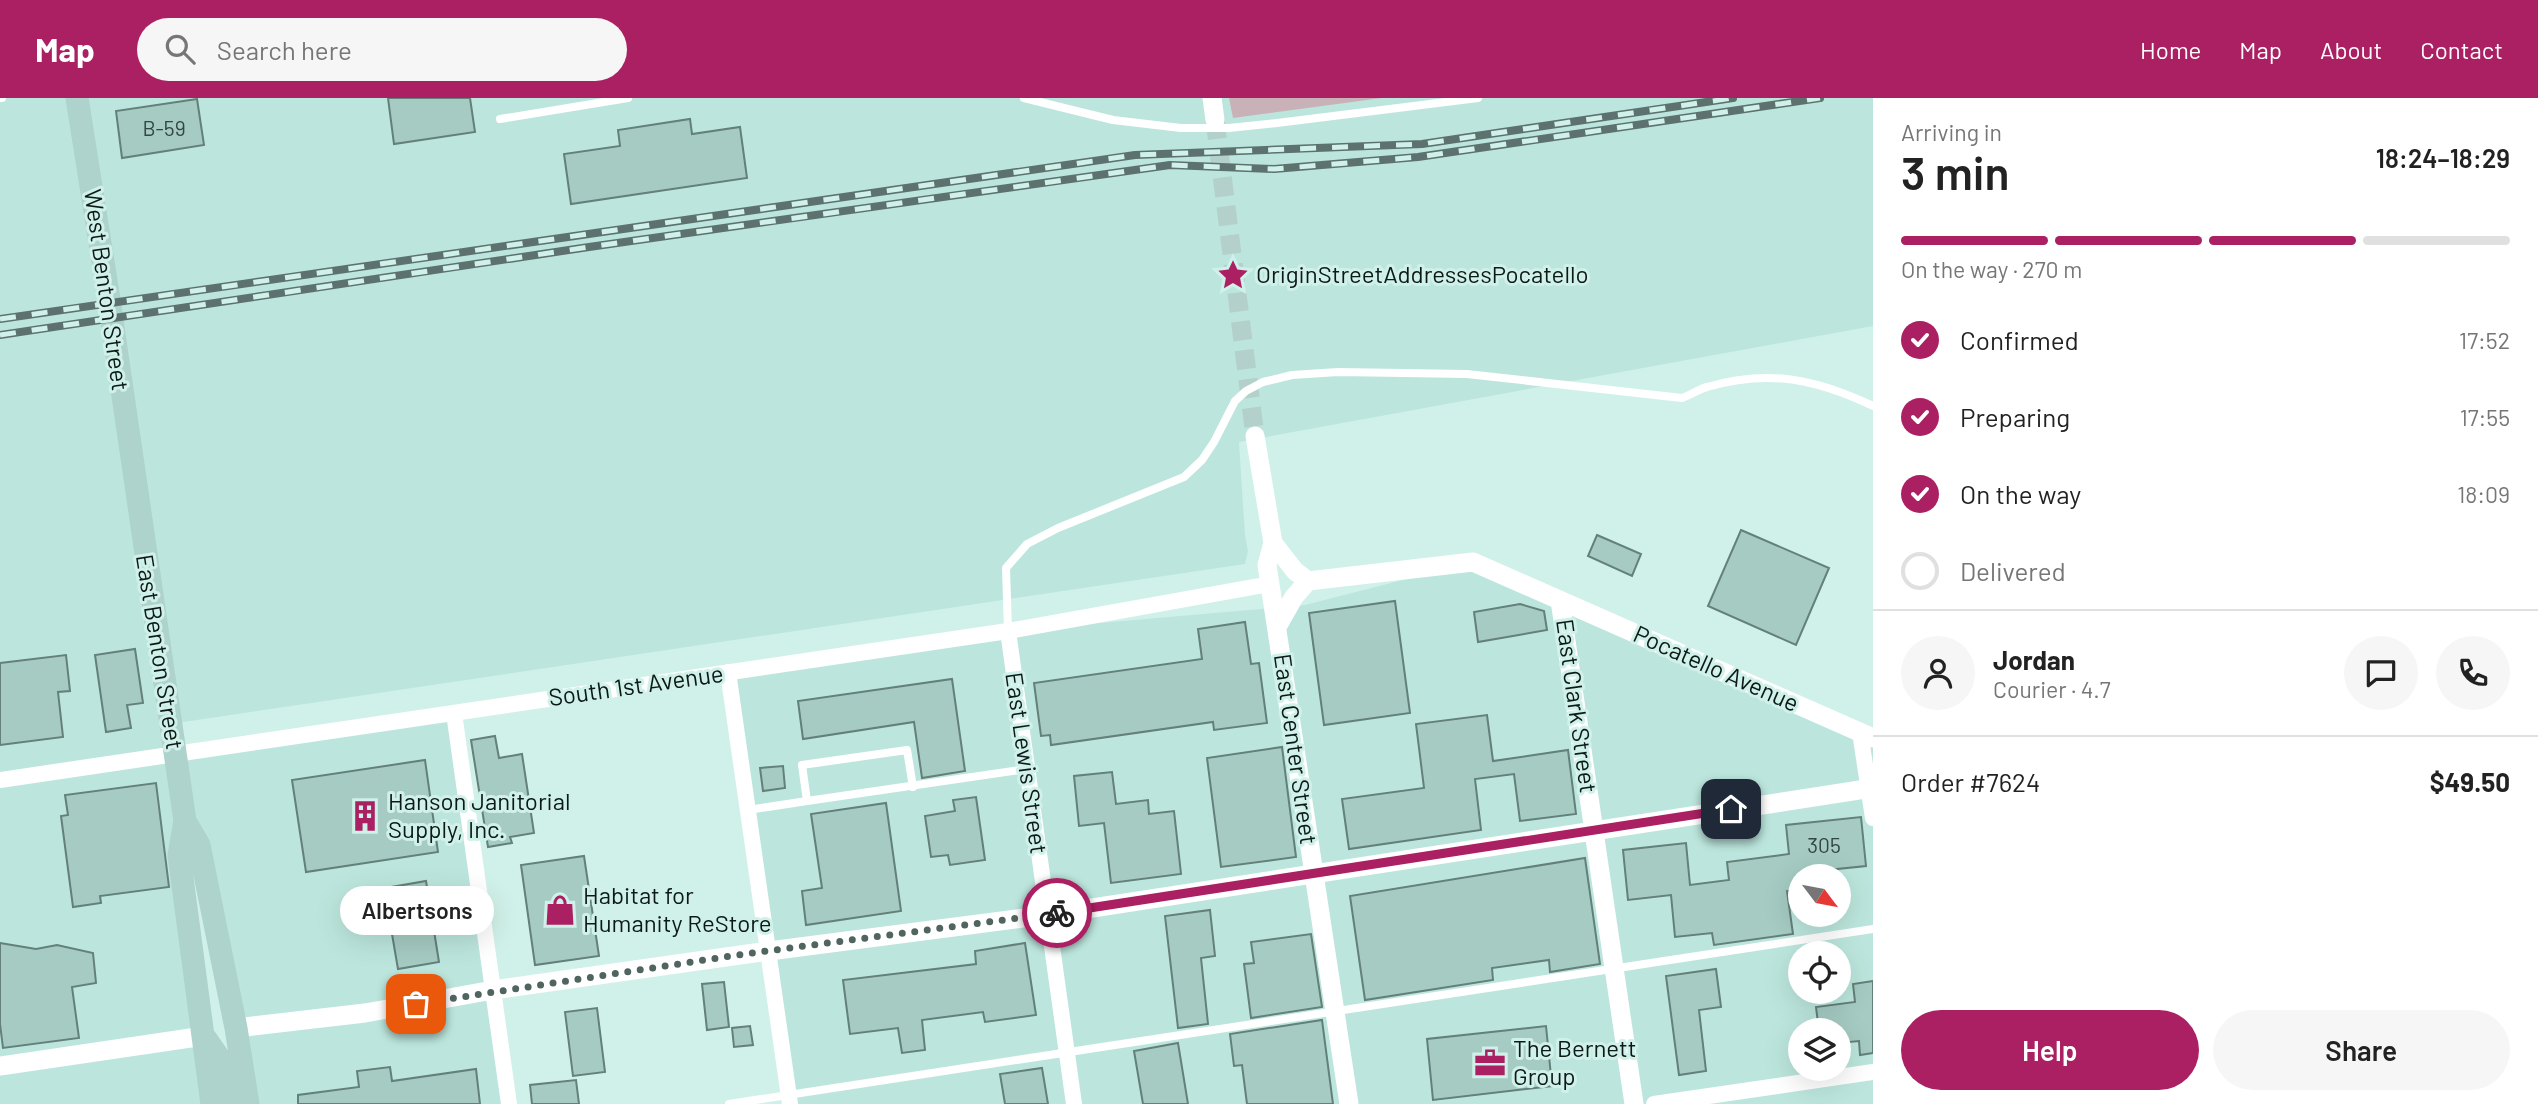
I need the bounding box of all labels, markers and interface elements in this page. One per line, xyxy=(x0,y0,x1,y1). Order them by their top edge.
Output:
search box xyxy=(137,18,627,81)
text: Map xyxy=(35,29,95,69)
icon: search xyxy=(161,30,199,68)
text: Search here xyxy=(217,34,352,65)
text: Home xyxy=(2140,35,2201,64)
text: Map xyxy=(2239,35,2282,64)
text: About xyxy=(2320,35,2382,64)
text: Contact xyxy=(2420,35,2503,64)
house number: B-59 xyxy=(142,115,186,140)
text: Arriving in xyxy=(1901,118,2002,146)
text: 18:24–18:29 xyxy=(2376,142,2510,173)
text: 3 min xyxy=(1901,144,2010,199)
street label: West Benton Street xyxy=(79,187,136,392)
text: On the way · 270 m xyxy=(1901,255,2082,283)
place icon: OriginStreetAddressesPocatello xyxy=(1216,258,1250,292)
place label: OriginStreetAddressesPocatello xyxy=(1256,259,1589,288)
icon: check xyxy=(1901,321,1939,359)
text: Confirmed xyxy=(1960,324,2079,355)
text: 17:52 xyxy=(2459,326,2510,354)
icon: check xyxy=(1901,398,1939,436)
text: Preparing xyxy=(1960,401,2070,432)
text: 17:55 xyxy=(2460,403,2510,431)
icon: check xyxy=(1901,475,1939,513)
text: On the way xyxy=(1960,478,2081,509)
text: 18:09 xyxy=(2457,480,2510,508)
street label: East Benton Street xyxy=(131,552,190,751)
text: Delivered xyxy=(1960,555,2066,586)
street label: East Clark Street xyxy=(1551,617,1604,795)
street label: Pocatello Avenue xyxy=(1629,618,1804,717)
button: person xyxy=(1901,636,1975,710)
button: chat xyxy=(2344,636,2418,710)
button: phone xyxy=(2436,636,2510,710)
text: Jordan xyxy=(1993,644,2075,675)
street label: East Center Street xyxy=(1269,652,1324,846)
street label: South 1st Avenue xyxy=(547,658,725,711)
street label: East Lewis Street xyxy=(1000,670,1055,856)
text: Courier · 4.7 xyxy=(1993,675,2111,703)
text: Order #7624 xyxy=(1901,766,2040,797)
text: $49.50 xyxy=(2430,766,2510,797)
pin xyxy=(1701,779,1761,839)
place label: Hanson Janitorial Supply, Inc. xyxy=(388,786,571,843)
icon: home xyxy=(1712,790,1750,828)
building icon: Hanson Janitorial Supply, Inc. xyxy=(348,799,382,833)
house number: 305 xyxy=(1807,832,1841,857)
north arrow xyxy=(1788,864,1852,928)
map controls xyxy=(1788,864,1851,1081)
courier xyxy=(1022,878,1092,948)
place label: Habitat for Humanity ReStore xyxy=(583,880,772,937)
callout: Albertsons xyxy=(339,885,493,934)
shop icon: Habitat for Humanity ReStore xyxy=(543,893,577,927)
icon: bike xyxy=(1038,894,1076,932)
text: Albertsons xyxy=(361,896,473,924)
button: locate xyxy=(1788,941,1851,1004)
pin xyxy=(386,974,446,1034)
icon: bag xyxy=(397,985,435,1023)
button: Help xyxy=(1901,1010,2199,1090)
button: Share xyxy=(2213,1010,2510,1090)
button: layers xyxy=(1788,1018,1851,1081)
place label: The Bernett Group xyxy=(1513,1033,1636,1090)
office icon: The Bernett Group xyxy=(1473,1046,1507,1080)

